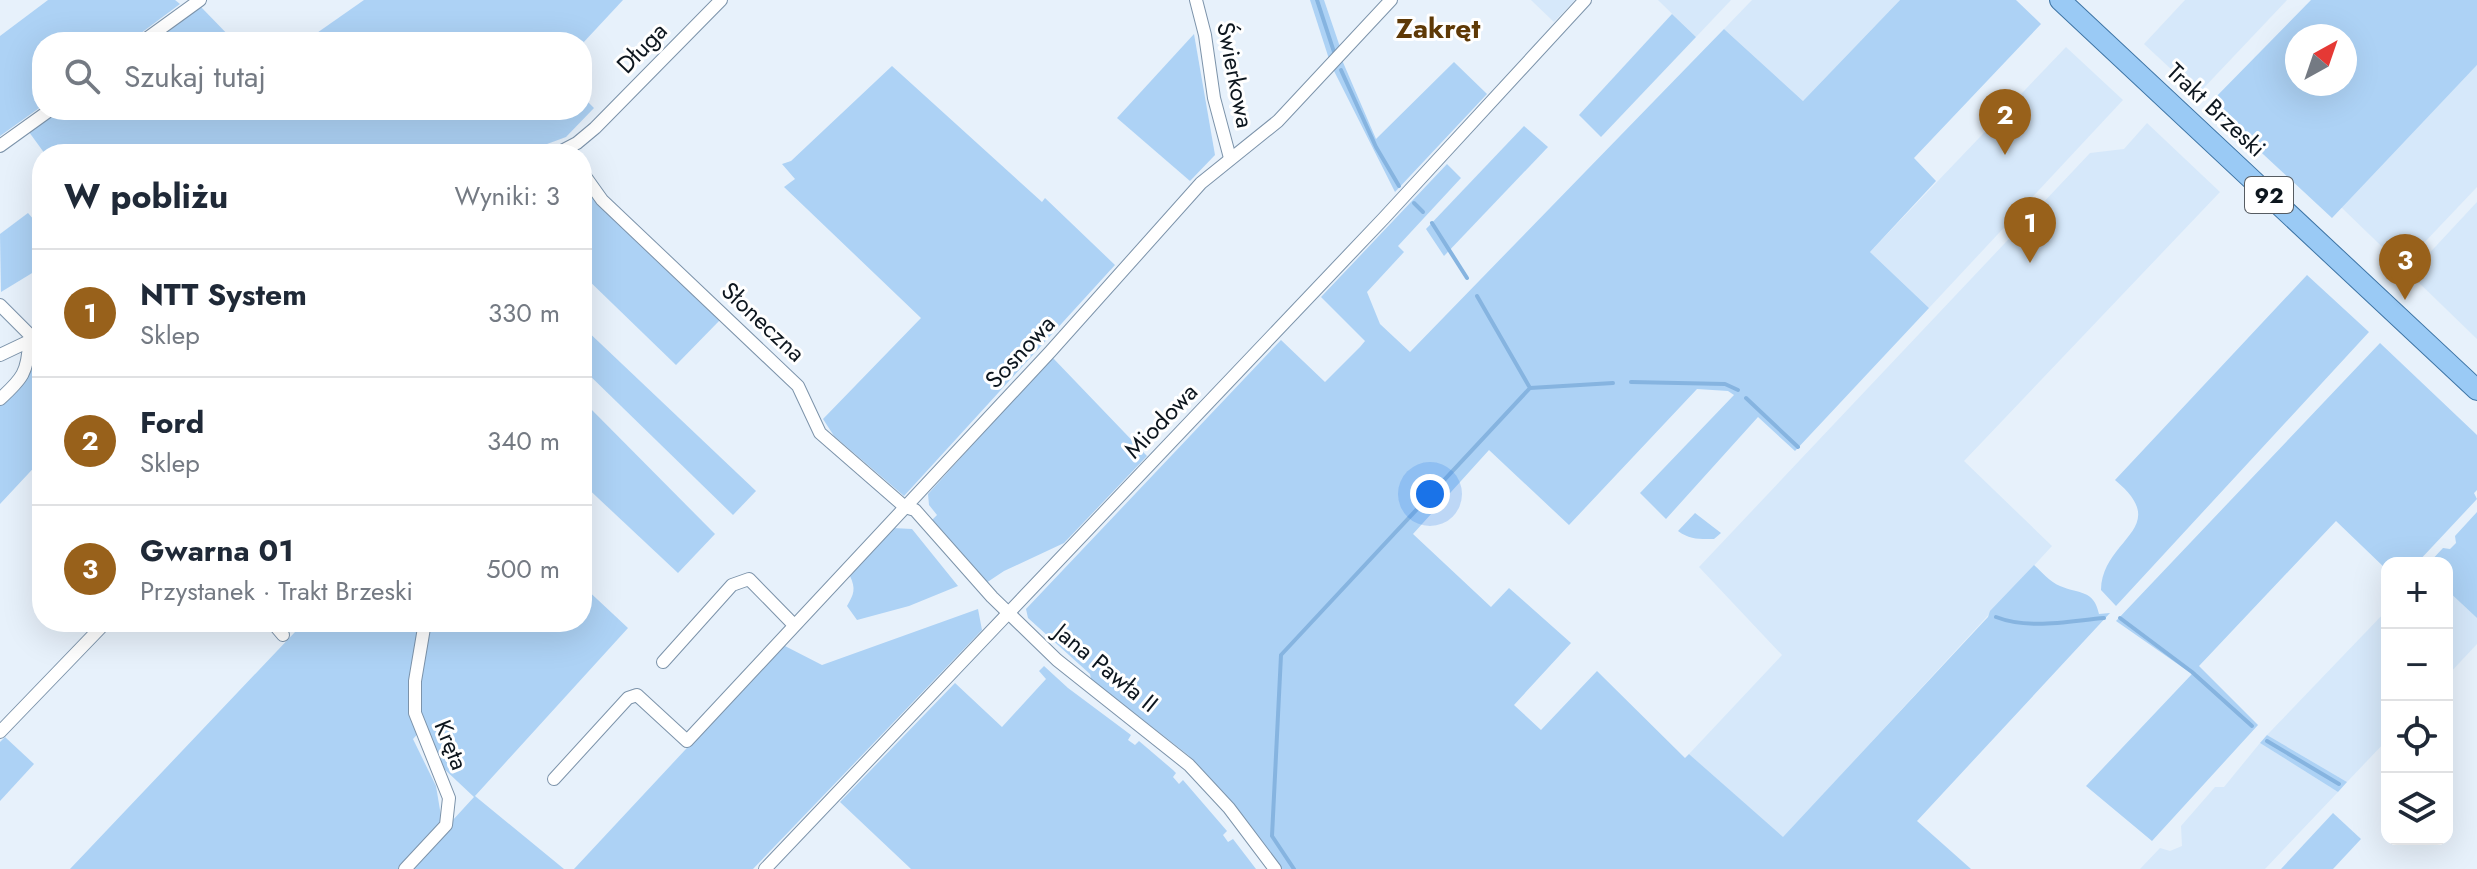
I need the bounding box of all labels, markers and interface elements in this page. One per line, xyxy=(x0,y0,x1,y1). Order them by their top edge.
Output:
district label: Zakręt xyxy=(1396,8,1480,49)
street label: Długa xyxy=(608,14,675,81)
street label: Świerkowa xyxy=(1208,19,1263,131)
north arrow xyxy=(2285,24,2357,96)
search box xyxy=(32,32,592,120)
icon: search xyxy=(60,54,104,98)
street label: Trakt Brzeski xyxy=(2159,54,2274,165)
text: Szukaj tutaj xyxy=(124,55,266,98)
pin: 2 xyxy=(1979,89,2031,155)
text: W pobliżu xyxy=(64,172,228,221)
text: Wyniki: 3 xyxy=(454,177,560,215)
road number: 92 xyxy=(2245,177,2293,213)
pin: 1 xyxy=(2004,197,2056,263)
pin: 3 xyxy=(2379,234,2431,300)
text: NTT System xyxy=(140,273,307,316)
street label: Słoneczna xyxy=(714,274,813,370)
text: 1 xyxy=(83,294,97,332)
text: 330 m xyxy=(488,294,560,332)
street label: Sosnowa xyxy=(976,307,1063,396)
text: Sklep xyxy=(140,316,200,354)
street label: Miodowa xyxy=(1116,375,1206,466)
text: Ford xyxy=(140,401,204,444)
text: 2 xyxy=(81,422,99,460)
text: 340 m xyxy=(487,422,560,460)
text: Sklep xyxy=(140,444,200,482)
your location xyxy=(1410,474,1450,514)
text: Gwarna 01 xyxy=(140,529,294,572)
text: 3 xyxy=(82,550,98,588)
text: 500 m xyxy=(486,550,560,588)
map controls xyxy=(2381,557,2453,845)
button: + xyxy=(2381,557,2453,629)
text: Przystanek · Trakt Brzeski xyxy=(140,572,413,610)
street label: Jana Pawła II xyxy=(1044,613,1166,720)
button: − xyxy=(2381,629,2453,701)
button: locate xyxy=(2381,701,2453,773)
street label: Kręta xyxy=(426,715,477,775)
button: layers xyxy=(2381,773,2453,845)

